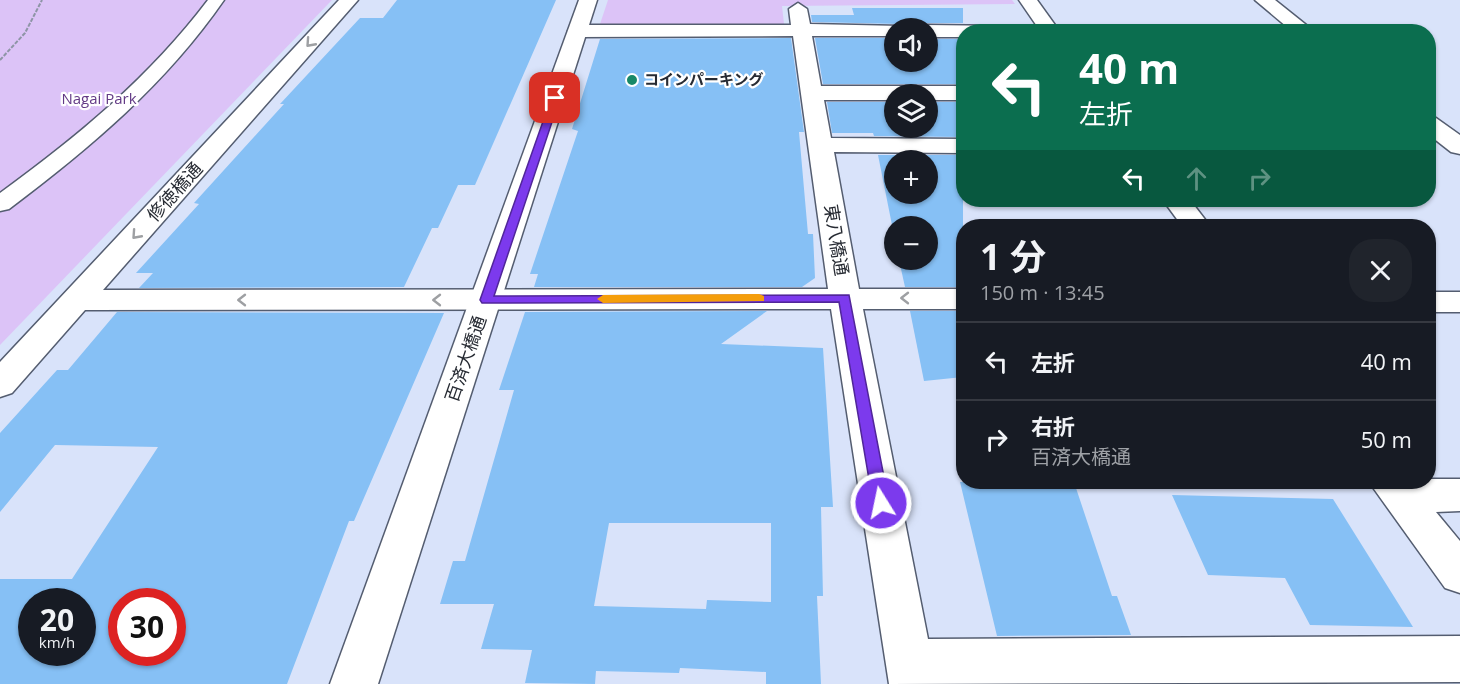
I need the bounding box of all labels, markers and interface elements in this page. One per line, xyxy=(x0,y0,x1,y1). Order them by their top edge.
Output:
map controls xyxy=(884,18,938,270)
button: sound xyxy=(884,18,938,72)
one-way arrow xyxy=(306,36,317,47)
text: 40 m xyxy=(1079,39,1179,96)
icon: left xyxy=(980,48,1058,126)
place label: コインパーキング xyxy=(644,69,764,89)
pin xyxy=(529,72,580,123)
marker: コインパーキング xyxy=(625,73,639,87)
icon: arrive xyxy=(538,81,571,114)
button: layers xyxy=(884,84,938,138)
park label: Nagai Park xyxy=(61,88,137,108)
text: 左折 xyxy=(1079,95,1133,132)
button: + xyxy=(884,150,938,204)
street label: 修徳橋通 xyxy=(141,157,207,226)
icon: left xyxy=(1117,162,1150,195)
icon: ahead xyxy=(1180,162,1213,195)
icon: right xyxy=(1243,162,1276,195)
street label: 東八橋通 xyxy=(820,202,854,277)
button: − xyxy=(884,216,938,270)
one-way arrow xyxy=(132,228,143,238)
text: 1 分 xyxy=(980,232,1046,281)
button: close xyxy=(1349,239,1412,302)
text: 150 m · 13:45 xyxy=(980,279,1105,306)
one-way arrow xyxy=(900,292,909,304)
one-way arrow xyxy=(237,294,246,306)
one-way arrow xyxy=(432,294,441,306)
street label: 百済大橋通 xyxy=(439,312,491,405)
icon: left xyxy=(980,345,1013,378)
text: 40 m xyxy=(1361,346,1412,376)
text: 左折 xyxy=(1031,347,1075,377)
text: 右折 xyxy=(1031,411,1075,441)
icon: right xyxy=(980,423,1013,456)
text: 50 m xyxy=(1361,424,1412,454)
text: 百済大橋通 xyxy=(1031,443,1131,470)
position arrow xyxy=(849,471,913,535)
speed limit sign: 30 xyxy=(108,588,186,666)
text: 20 xyxy=(40,599,74,640)
text: km/h xyxy=(39,632,75,652)

